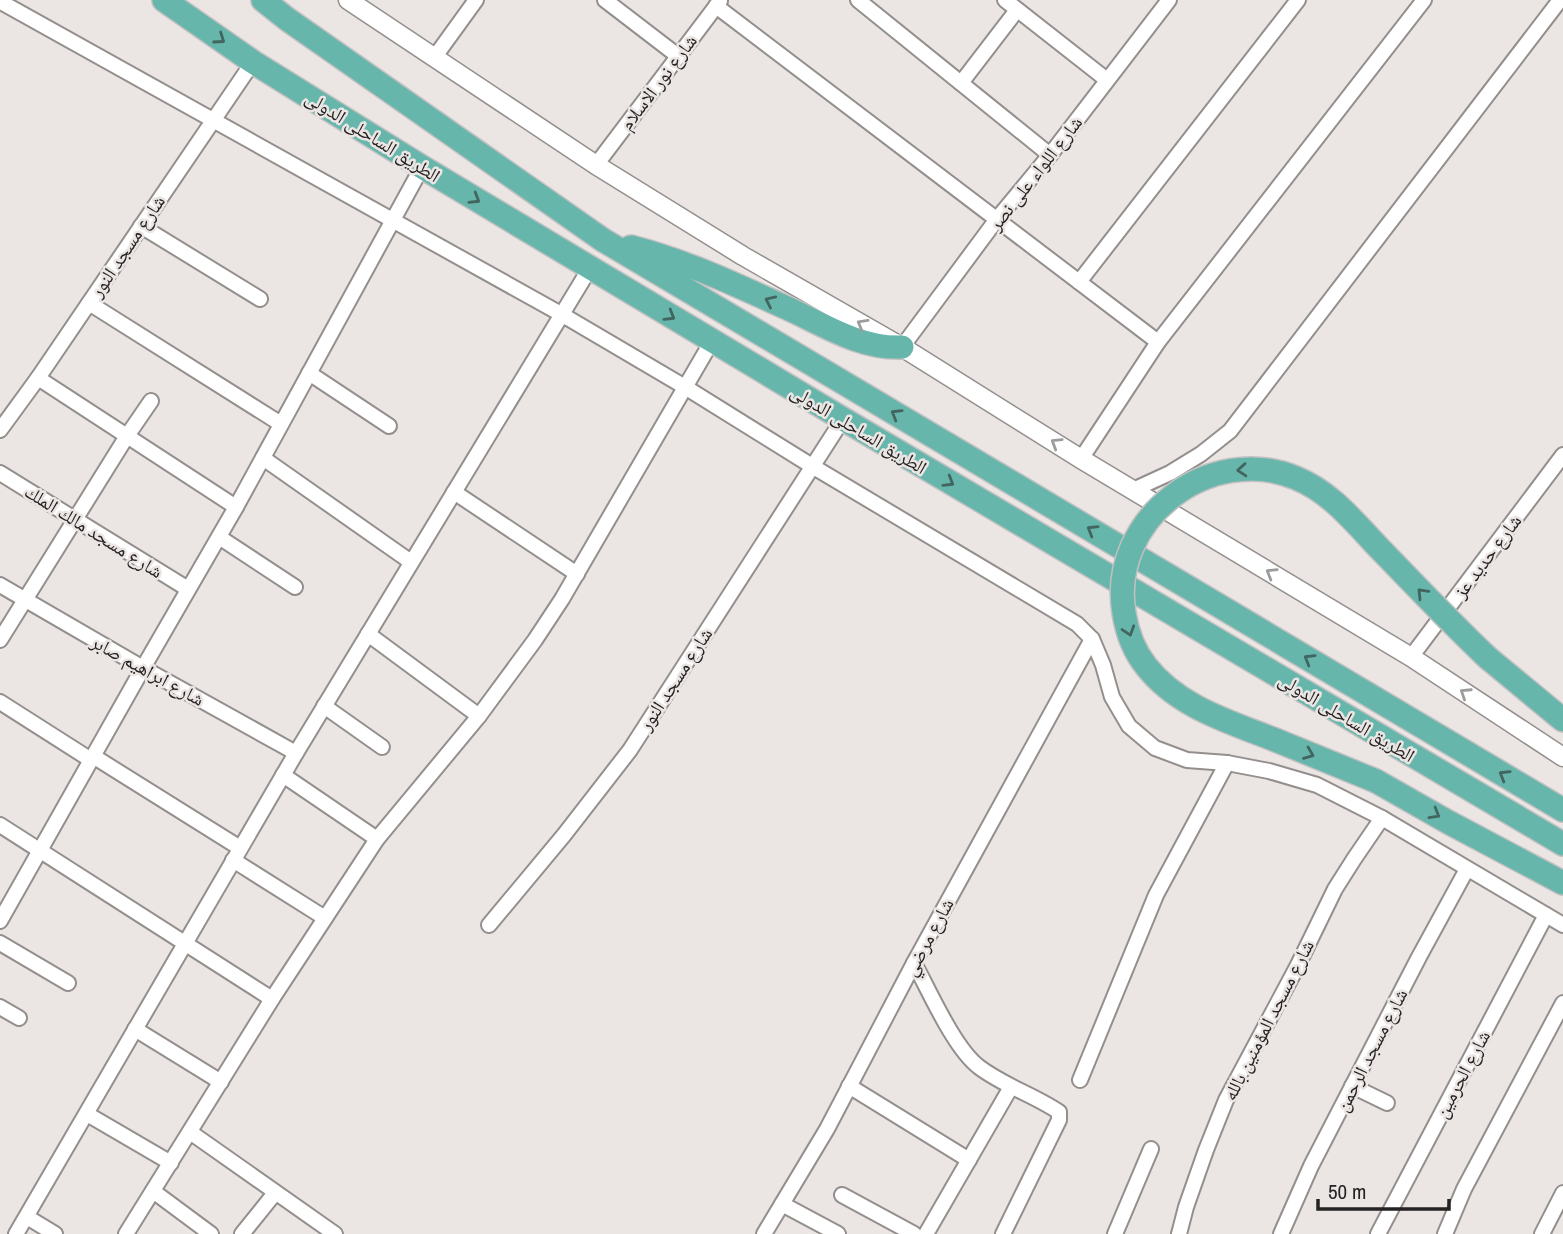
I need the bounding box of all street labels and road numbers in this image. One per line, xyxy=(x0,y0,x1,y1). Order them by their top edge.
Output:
street label: شارع نور الاسلام xyxy=(613,29,703,136)
street label: الطريق الساحلى الدولى xyxy=(300,84,446,188)
street label: شارع اللواء على نصر xyxy=(981,110,1088,237)
street label: شارع مسجد النور xyxy=(83,190,171,303)
street label: الطريق الساحلى الدولى xyxy=(786,378,932,480)
street label: شارع مسجد مالك الملك xyxy=(20,478,168,584)
street label: شارع حديد عز xyxy=(1446,509,1527,604)
street label: شارع مسجد النور xyxy=(631,622,718,736)
street label: شارع ابراهيم صابر xyxy=(86,628,209,712)
street label: الطريق الساحلى الدولى xyxy=(1274,666,1420,768)
street label: شارع مرضي xyxy=(897,893,962,982)
street label: شارع مسجد المؤمنين بالله xyxy=(1216,935,1320,1105)
street label: شارع مسجد الرحمن xyxy=(1329,984,1413,1116)
street label: شارع الحرمين xyxy=(1428,1026,1496,1122)

